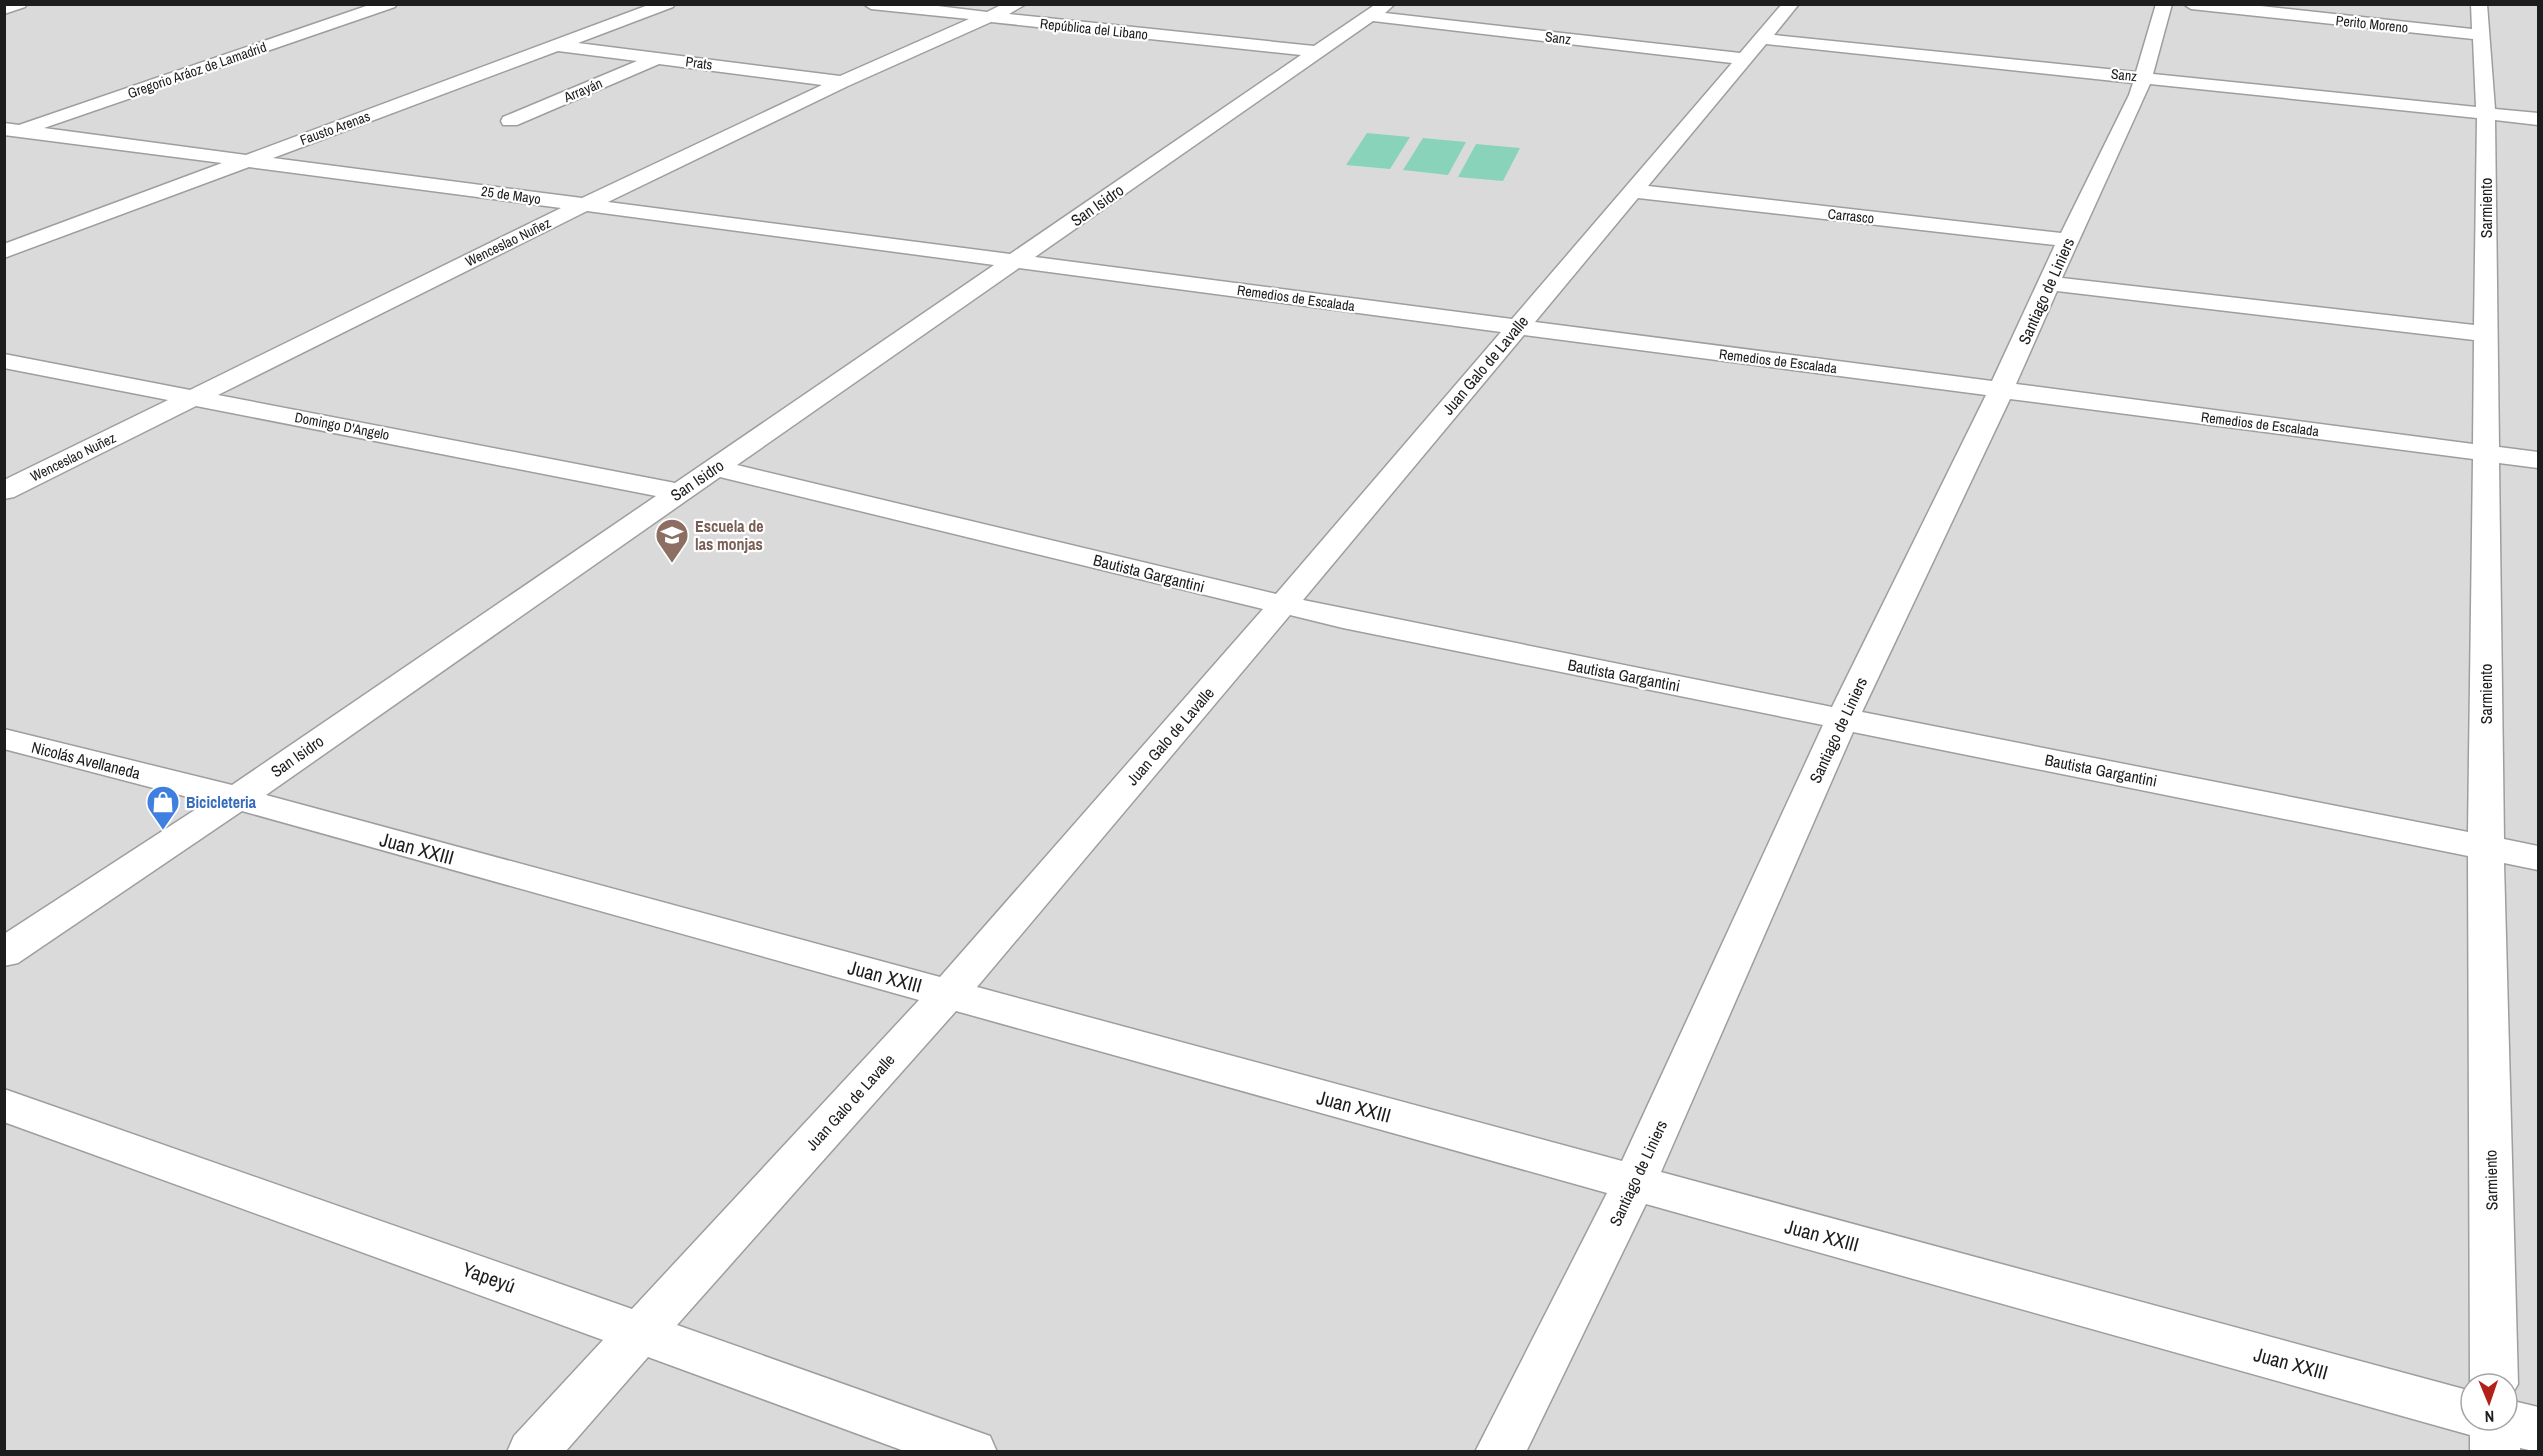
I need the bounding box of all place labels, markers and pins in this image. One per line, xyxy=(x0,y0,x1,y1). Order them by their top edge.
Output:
place label: Escuela de las monjas xyxy=(695,515,764,555)
school or university icon: Escuela de las monjas xyxy=(654,517,690,564)
shop icon: Bicicleteria xyxy=(145,784,181,831)
place label: Bicicleteria xyxy=(186,791,257,813)

